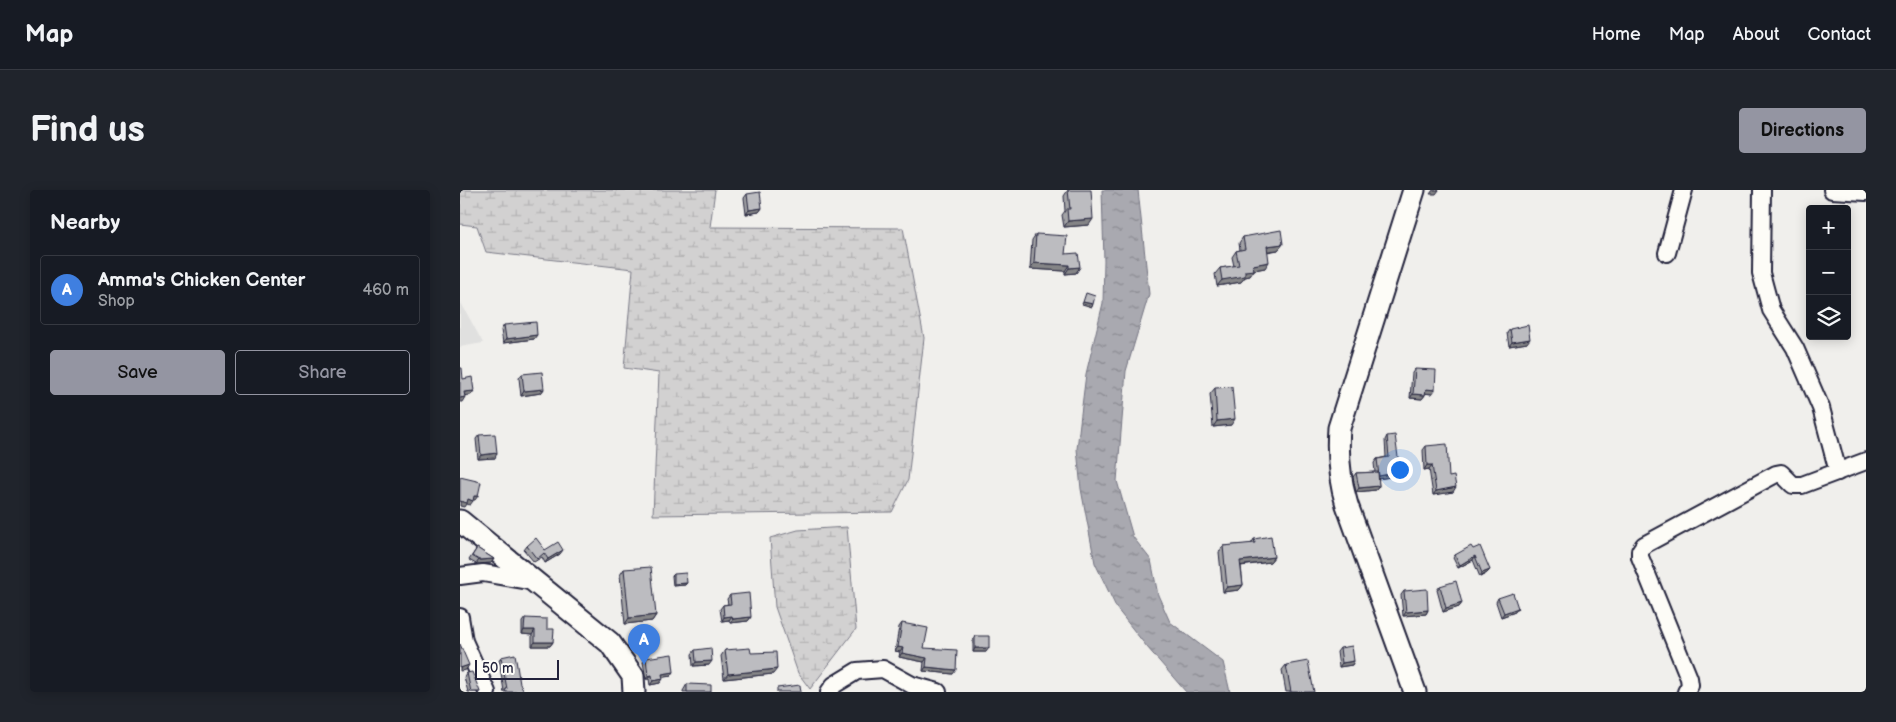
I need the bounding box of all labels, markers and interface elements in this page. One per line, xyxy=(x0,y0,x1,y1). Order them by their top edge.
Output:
text: Map xyxy=(25,20,73,49)
text: Home xyxy=(1592,24,1641,45)
text: Map xyxy=(1669,24,1705,45)
text: About xyxy=(1733,24,1780,45)
text: Contact xyxy=(1808,24,1871,45)
button: Directions xyxy=(1739,108,1866,153)
text: Find us xyxy=(30,109,145,152)
map controls xyxy=(1806,205,1851,340)
button: + xyxy=(1806,205,1851,250)
text: Nearby xyxy=(50,210,120,235)
button: − xyxy=(1806,250,1851,295)
text: Amma's Chicken Center xyxy=(98,269,305,292)
text: A xyxy=(62,281,72,300)
text: 460 m xyxy=(363,281,409,300)
text: Shop xyxy=(98,292,135,311)
button: layers xyxy=(1806,295,1851,340)
button: Save xyxy=(50,350,225,395)
button: Share xyxy=(235,350,410,395)
your location xyxy=(1387,457,1413,483)
pin: A xyxy=(628,624,660,665)
scale bar xyxy=(475,657,559,680)
text: 50 m xyxy=(482,660,514,677)

